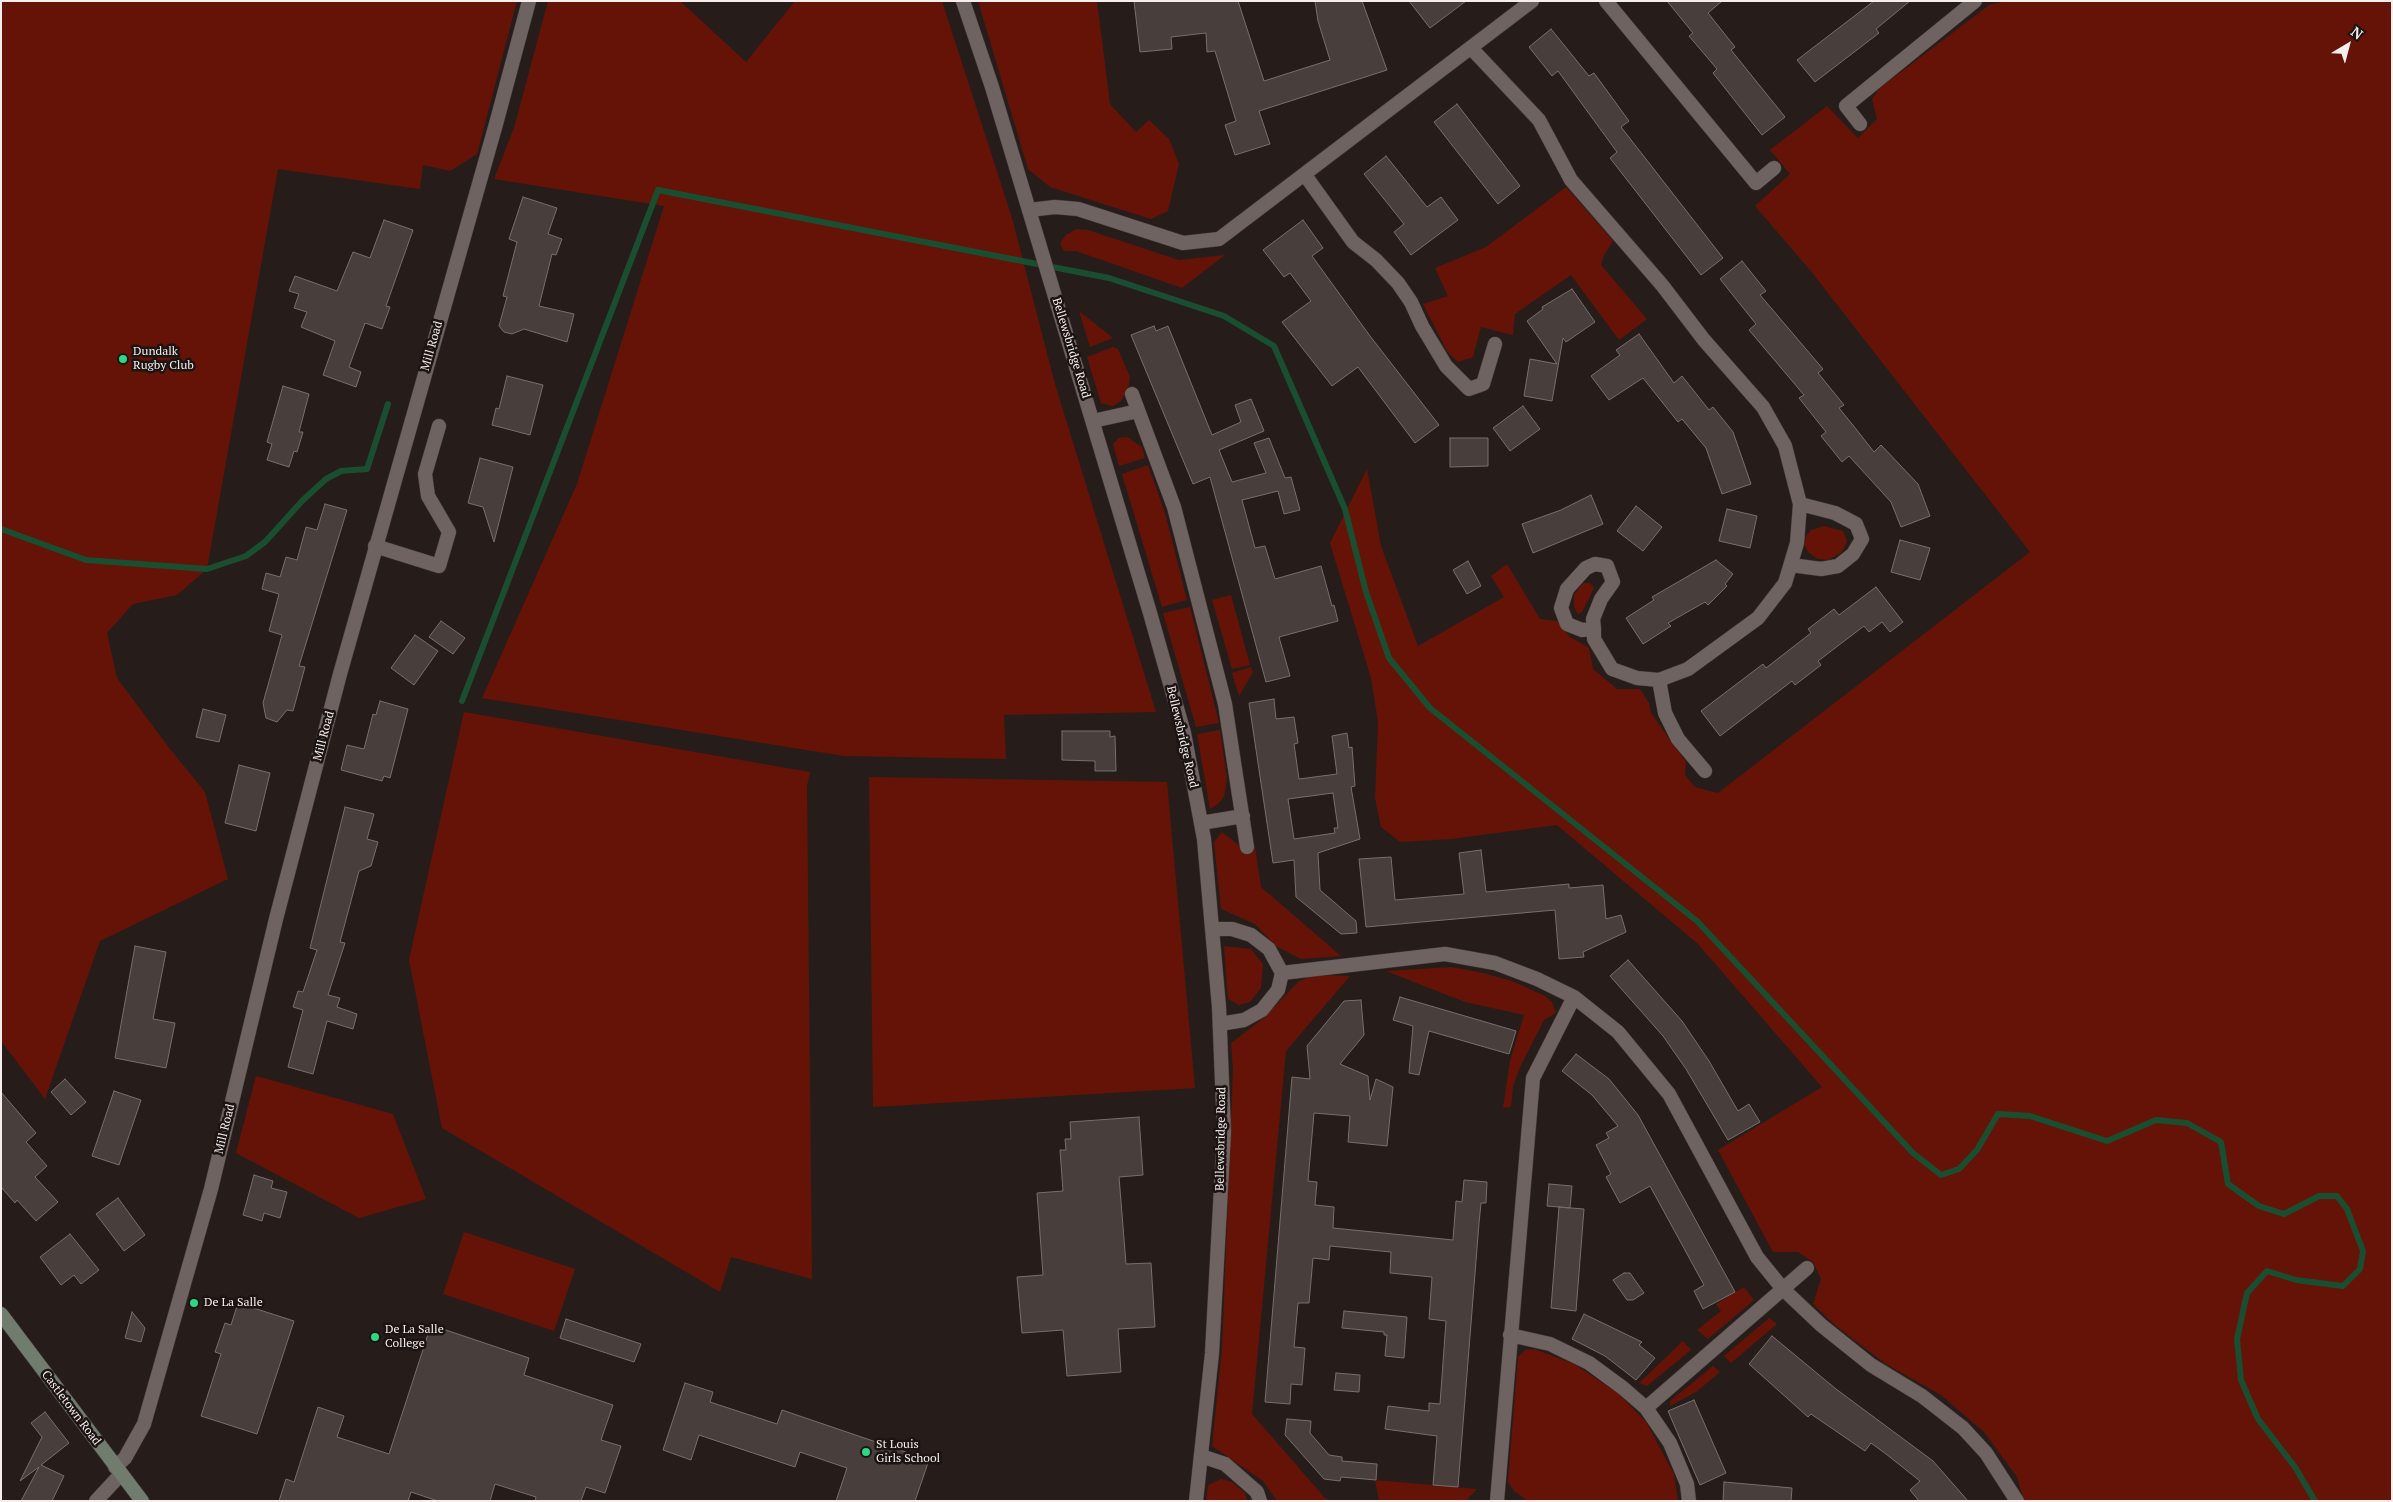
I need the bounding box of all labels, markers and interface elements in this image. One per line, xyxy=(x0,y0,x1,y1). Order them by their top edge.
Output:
north arrow xyxy=(2323,20,2373,70)
text: N xyxy=(2347,22,2367,43)
street label: Bellewsbridge Road xyxy=(1049,296,1093,400)
street label: Mill Road xyxy=(418,320,446,372)
place label: Dundalk Rugby Club xyxy=(133,345,194,373)
marker: Dundalk Rugby Club xyxy=(117,353,129,365)
street label: Bellewsbridge Road xyxy=(1163,685,1201,789)
street label: Mill Road xyxy=(310,710,338,762)
street label: Bellewsbridge Road xyxy=(1213,1087,1229,1191)
street label: Mill Road xyxy=(212,1103,238,1155)
place label: De La Salle xyxy=(204,1296,263,1310)
marker: De La Salle xyxy=(188,1297,200,1309)
place label: De La Salle College xyxy=(385,1323,444,1351)
marker: De La Salle College xyxy=(369,1331,381,1343)
street label: Castletown Road xyxy=(38,1368,104,1448)
place label: St Louis Girls School xyxy=(876,1438,940,1466)
marker: St Louis Girls School xyxy=(860,1446,872,1458)

